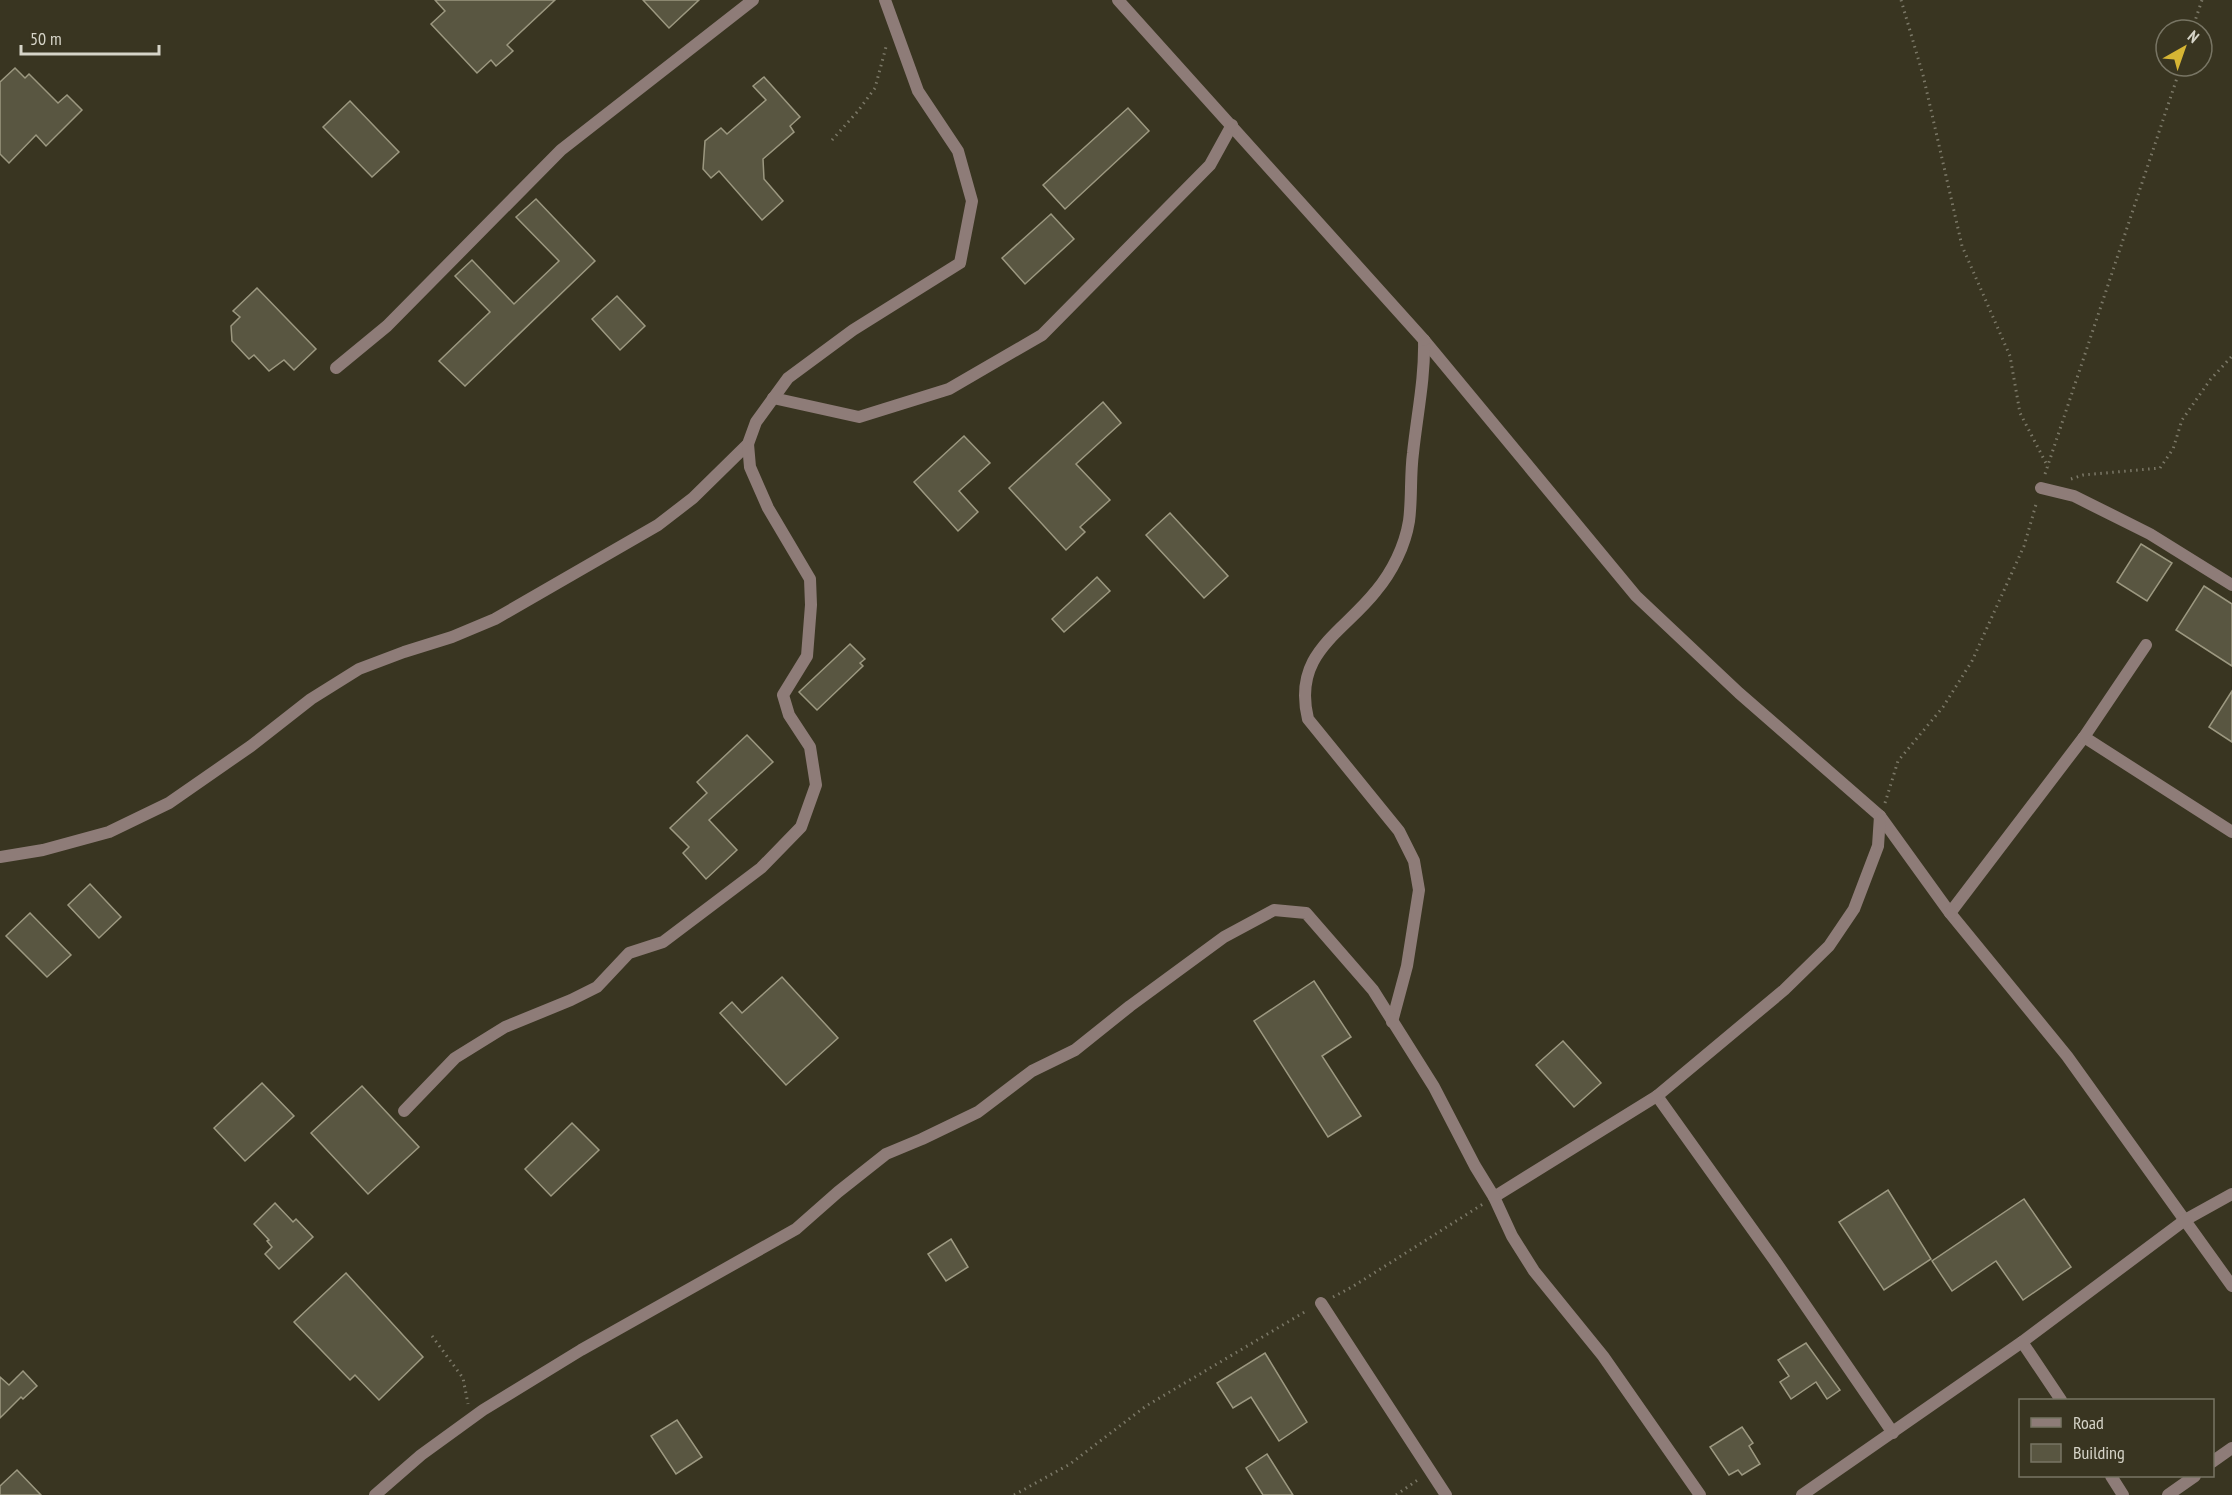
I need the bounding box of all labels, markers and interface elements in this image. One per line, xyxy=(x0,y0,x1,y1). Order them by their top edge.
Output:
scale bar xyxy=(21,18,159,56)
north arrow xyxy=(2154,18,2214,78)
text: N xyxy=(2184,26,2203,47)
text: 50 m xyxy=(30,27,62,50)
legend xyxy=(2019,1399,2214,1477)
text: Road xyxy=(2073,1411,2104,1434)
text: Building xyxy=(2073,1441,2125,1464)

